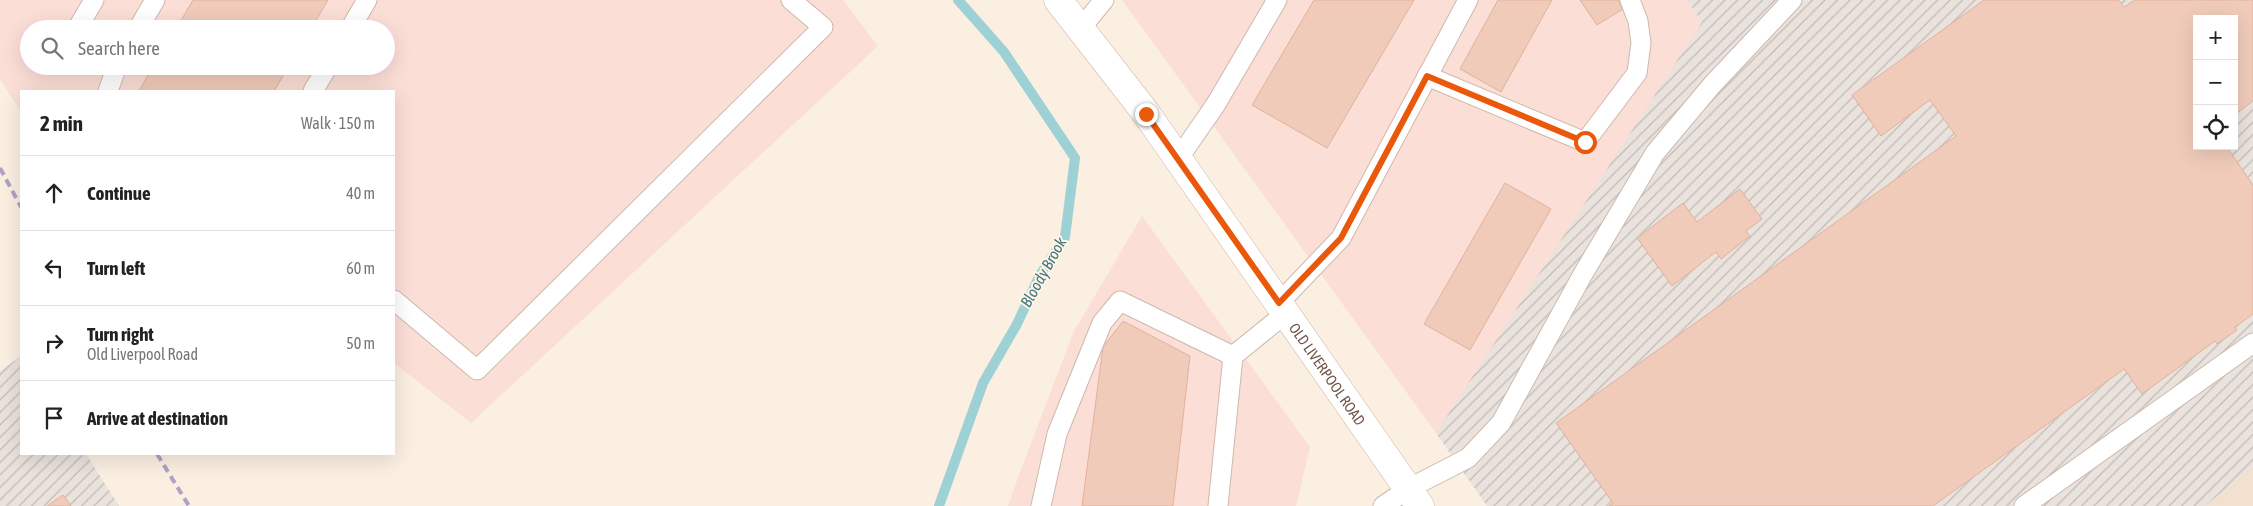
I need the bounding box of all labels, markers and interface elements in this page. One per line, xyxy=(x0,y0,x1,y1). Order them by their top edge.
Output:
map controls xyxy=(2193,15,2238,150)
button: + xyxy=(2193,15,2238,60)
search box xyxy=(20,20,395,75)
icon: search xyxy=(38,34,66,62)
text: Search here xyxy=(78,37,160,59)
button: − xyxy=(2193,60,2238,105)
route end xyxy=(1135,103,1158,126)
button: locate xyxy=(2193,105,2238,150)
text: 2 min xyxy=(40,111,83,135)
text: Walk · 150 m xyxy=(301,114,375,132)
route start xyxy=(1574,131,1597,154)
icon: ahead xyxy=(40,179,68,207)
text: Continue xyxy=(87,182,151,204)
text: 40 m xyxy=(346,184,375,202)
water label: Bloody Brook xyxy=(1016,233,1071,310)
icon: left xyxy=(40,254,68,282)
text: Turn left xyxy=(87,257,145,279)
text: 60 m xyxy=(346,259,375,277)
street label: OLD LIVERPOOL ROAD xyxy=(1286,319,1369,428)
text: Turn right xyxy=(87,323,154,345)
icon: right xyxy=(40,329,68,357)
text: 50 m xyxy=(346,334,375,352)
text: Old Liverpool Road xyxy=(87,345,198,363)
icon: arrive xyxy=(40,404,68,432)
text: Arrive at destination xyxy=(87,407,228,429)

